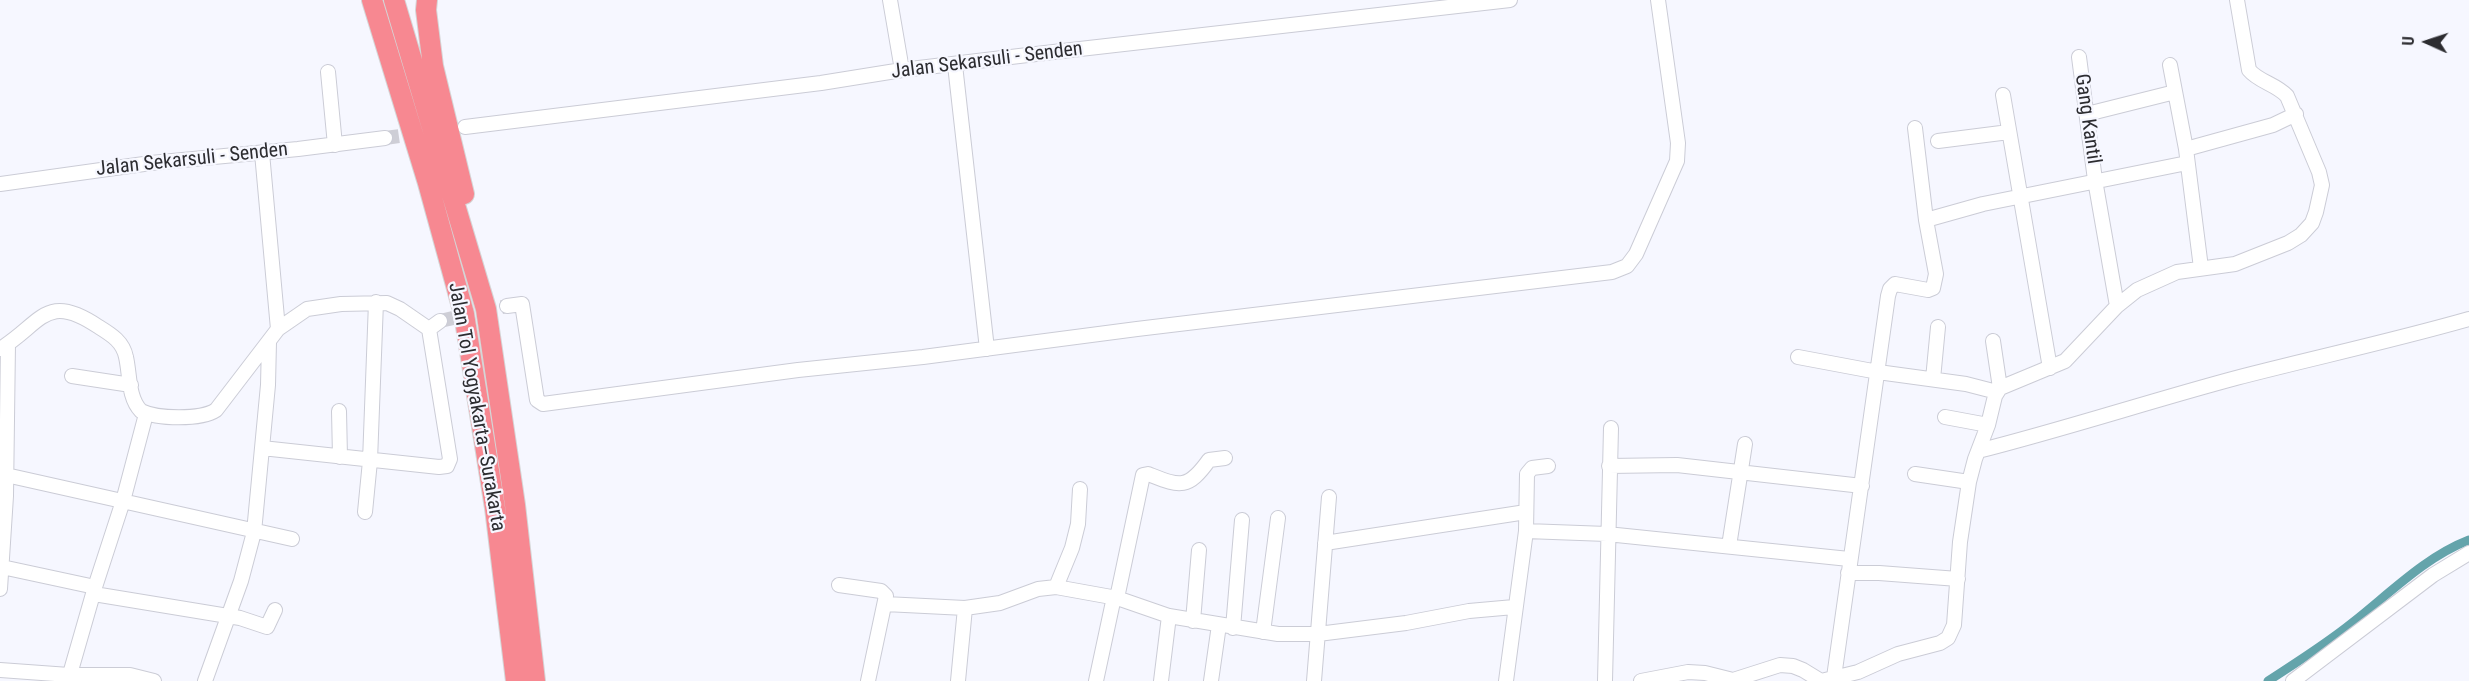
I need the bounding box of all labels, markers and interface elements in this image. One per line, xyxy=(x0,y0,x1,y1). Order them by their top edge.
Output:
north arrow xyxy=(2397,12,2457,72)
text: U xyxy=(2399,36,2418,46)
street label: Jalan Sekarsuli - Senden xyxy=(890,37,1084,85)
street label: Gang Kantil xyxy=(2069,72,2105,166)
street label: Jalan Sekarsuli - Senden xyxy=(95,138,289,182)
street label: Jalan Tol Yogyakarta–Surakarta xyxy=(442,281,510,533)

